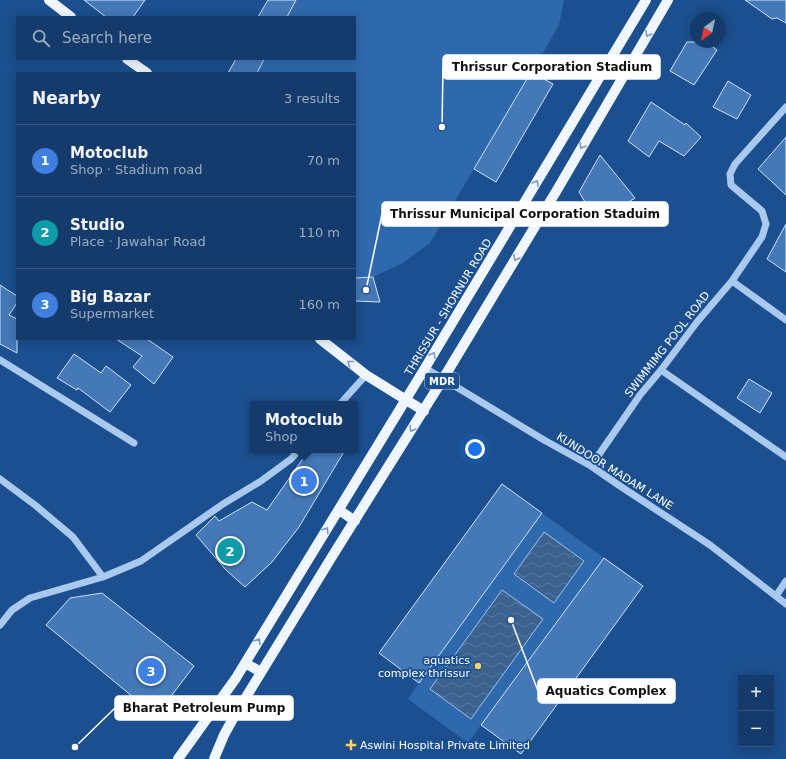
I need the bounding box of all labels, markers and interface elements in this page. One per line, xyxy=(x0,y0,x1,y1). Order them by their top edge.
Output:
north arrow xyxy=(690,12,726,48)
search box xyxy=(16,16,356,60)
icon: search xyxy=(30,27,52,49)
text: Search here xyxy=(62,29,152,47)
one-way arrow xyxy=(646,30,653,37)
callout: Thrissur Corporation Stadium xyxy=(443,55,660,79)
text: Thrissur Corporation Stadium xyxy=(452,60,652,74)
text: Nearby xyxy=(32,88,101,108)
text: 3 results xyxy=(284,91,340,106)
one-way arrow xyxy=(580,142,587,149)
text: Motoclub xyxy=(70,144,148,162)
text: 1 xyxy=(40,153,50,168)
text: 70 m xyxy=(307,153,340,168)
text: Shop · Stadium road xyxy=(70,162,203,177)
one-way arrow xyxy=(531,180,539,187)
callout: Thrissur Municipal Corporation Staduim xyxy=(382,202,668,226)
text: Thrissur Municipal Corporation Staduim xyxy=(390,207,660,221)
text: Studio xyxy=(70,216,125,234)
text: 2 xyxy=(40,225,50,240)
text: 110 m xyxy=(298,225,340,240)
text: Place · Jawahar Road xyxy=(70,234,206,249)
street label: THRISSUR - SHORNUR ROAD xyxy=(402,236,495,379)
one-way arrow xyxy=(513,254,521,261)
text: Big Bazar xyxy=(70,288,150,306)
street label: SWIMMIMG POOL ROAD xyxy=(622,289,713,400)
text: 3 xyxy=(40,297,50,312)
text: 160 m xyxy=(298,297,340,312)
text: Supermarket xyxy=(70,306,154,321)
one-way arrow xyxy=(429,352,436,359)
one-way arrow xyxy=(348,360,355,367)
road number: MDR xyxy=(425,373,459,389)
popup xyxy=(250,401,358,453)
text: Motoclub xyxy=(265,411,343,429)
one-way arrow xyxy=(410,425,417,432)
text: Shop xyxy=(265,429,298,444)
street label: KUNDOOR MADAM LANE xyxy=(554,430,675,513)
your location xyxy=(465,439,485,459)
pin: 1 xyxy=(291,466,317,496)
one-way arrow xyxy=(321,527,329,534)
pin: 2 xyxy=(217,536,243,566)
one-way arrow xyxy=(253,638,261,645)
place label: aquatics complex thrissur xyxy=(378,654,470,680)
pin: 3 xyxy=(138,656,164,686)
marker: aquatics complex thrissur xyxy=(473,661,483,671)
map controls xyxy=(738,675,774,747)
button: + xyxy=(738,675,774,711)
callout: Aquatics Complex xyxy=(538,679,675,703)
text: Aquatics Complex xyxy=(546,684,667,698)
callout: Bharat Petroleum Pump xyxy=(115,696,293,720)
text: Bharat Petroleum Pump xyxy=(123,701,286,715)
button: − xyxy=(738,711,774,747)
marker: Aswini Hospital Private Limited xyxy=(345,739,357,751)
place label: Aswini Hospital Private Limited xyxy=(360,739,530,752)

